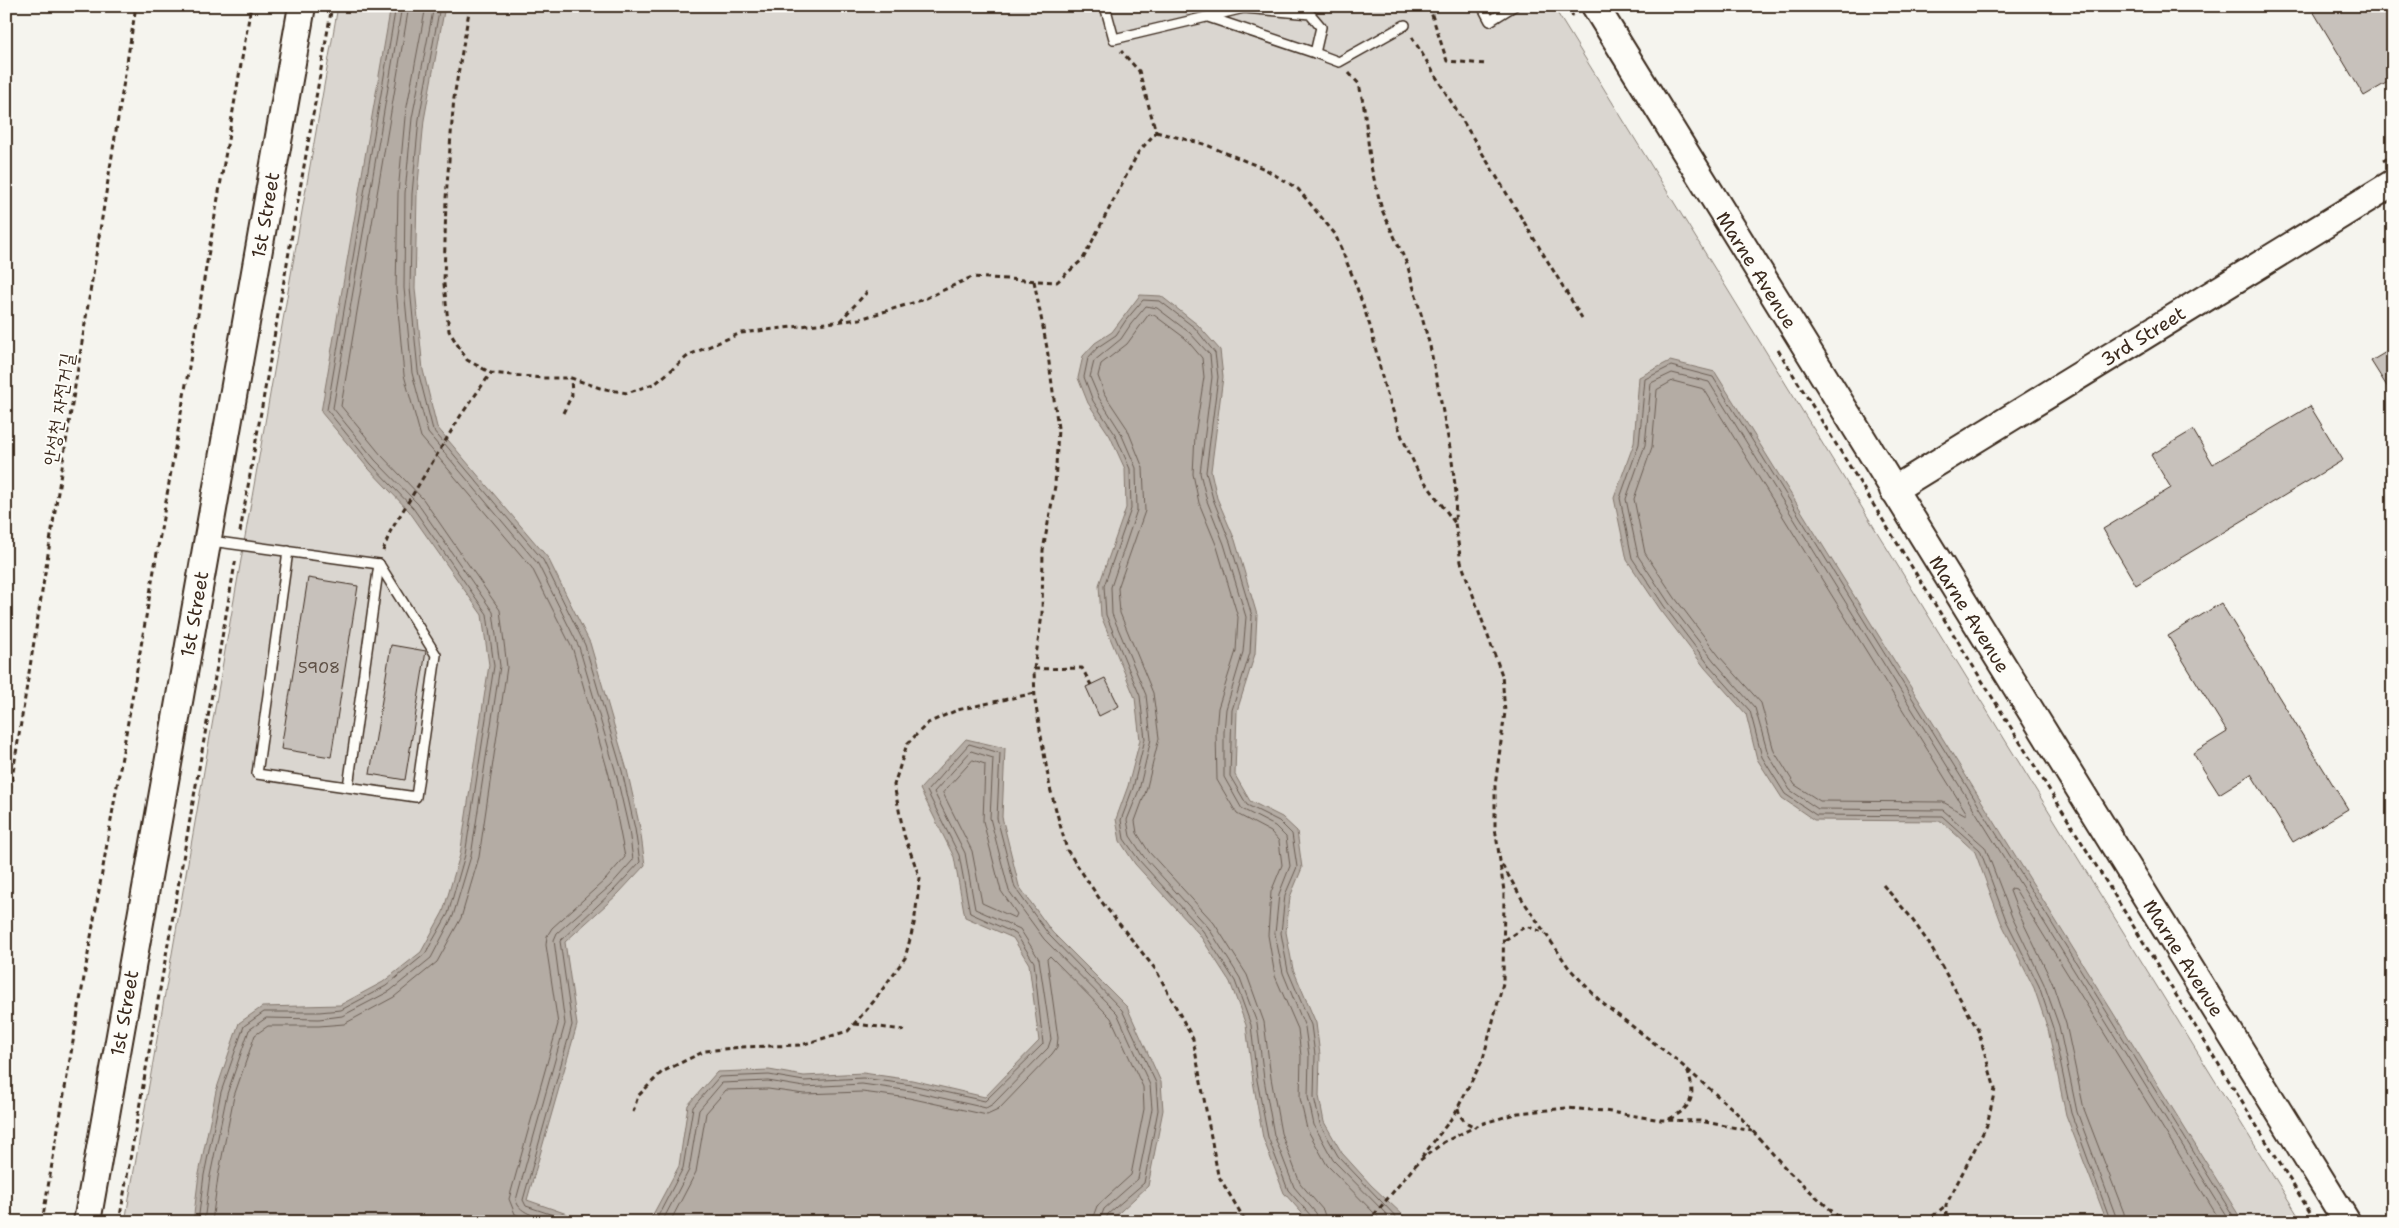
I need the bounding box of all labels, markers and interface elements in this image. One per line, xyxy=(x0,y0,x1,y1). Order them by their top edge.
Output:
street label: 1st Street xyxy=(246,170,285,260)
street label: Marne Avenue xyxy=(1711,207,1803,334)
street label: 3rd Street xyxy=(2096,301,2190,372)
street label: 안성천 자전거길 xyxy=(37,351,80,467)
street label: Marne Avenue xyxy=(1924,551,2016,678)
street label: 1st Street xyxy=(175,569,214,659)
house number: 5908 xyxy=(298,657,340,678)
street label: Marne Avenue xyxy=(2138,895,2230,1022)
street label: 1st Street xyxy=(105,968,144,1058)

